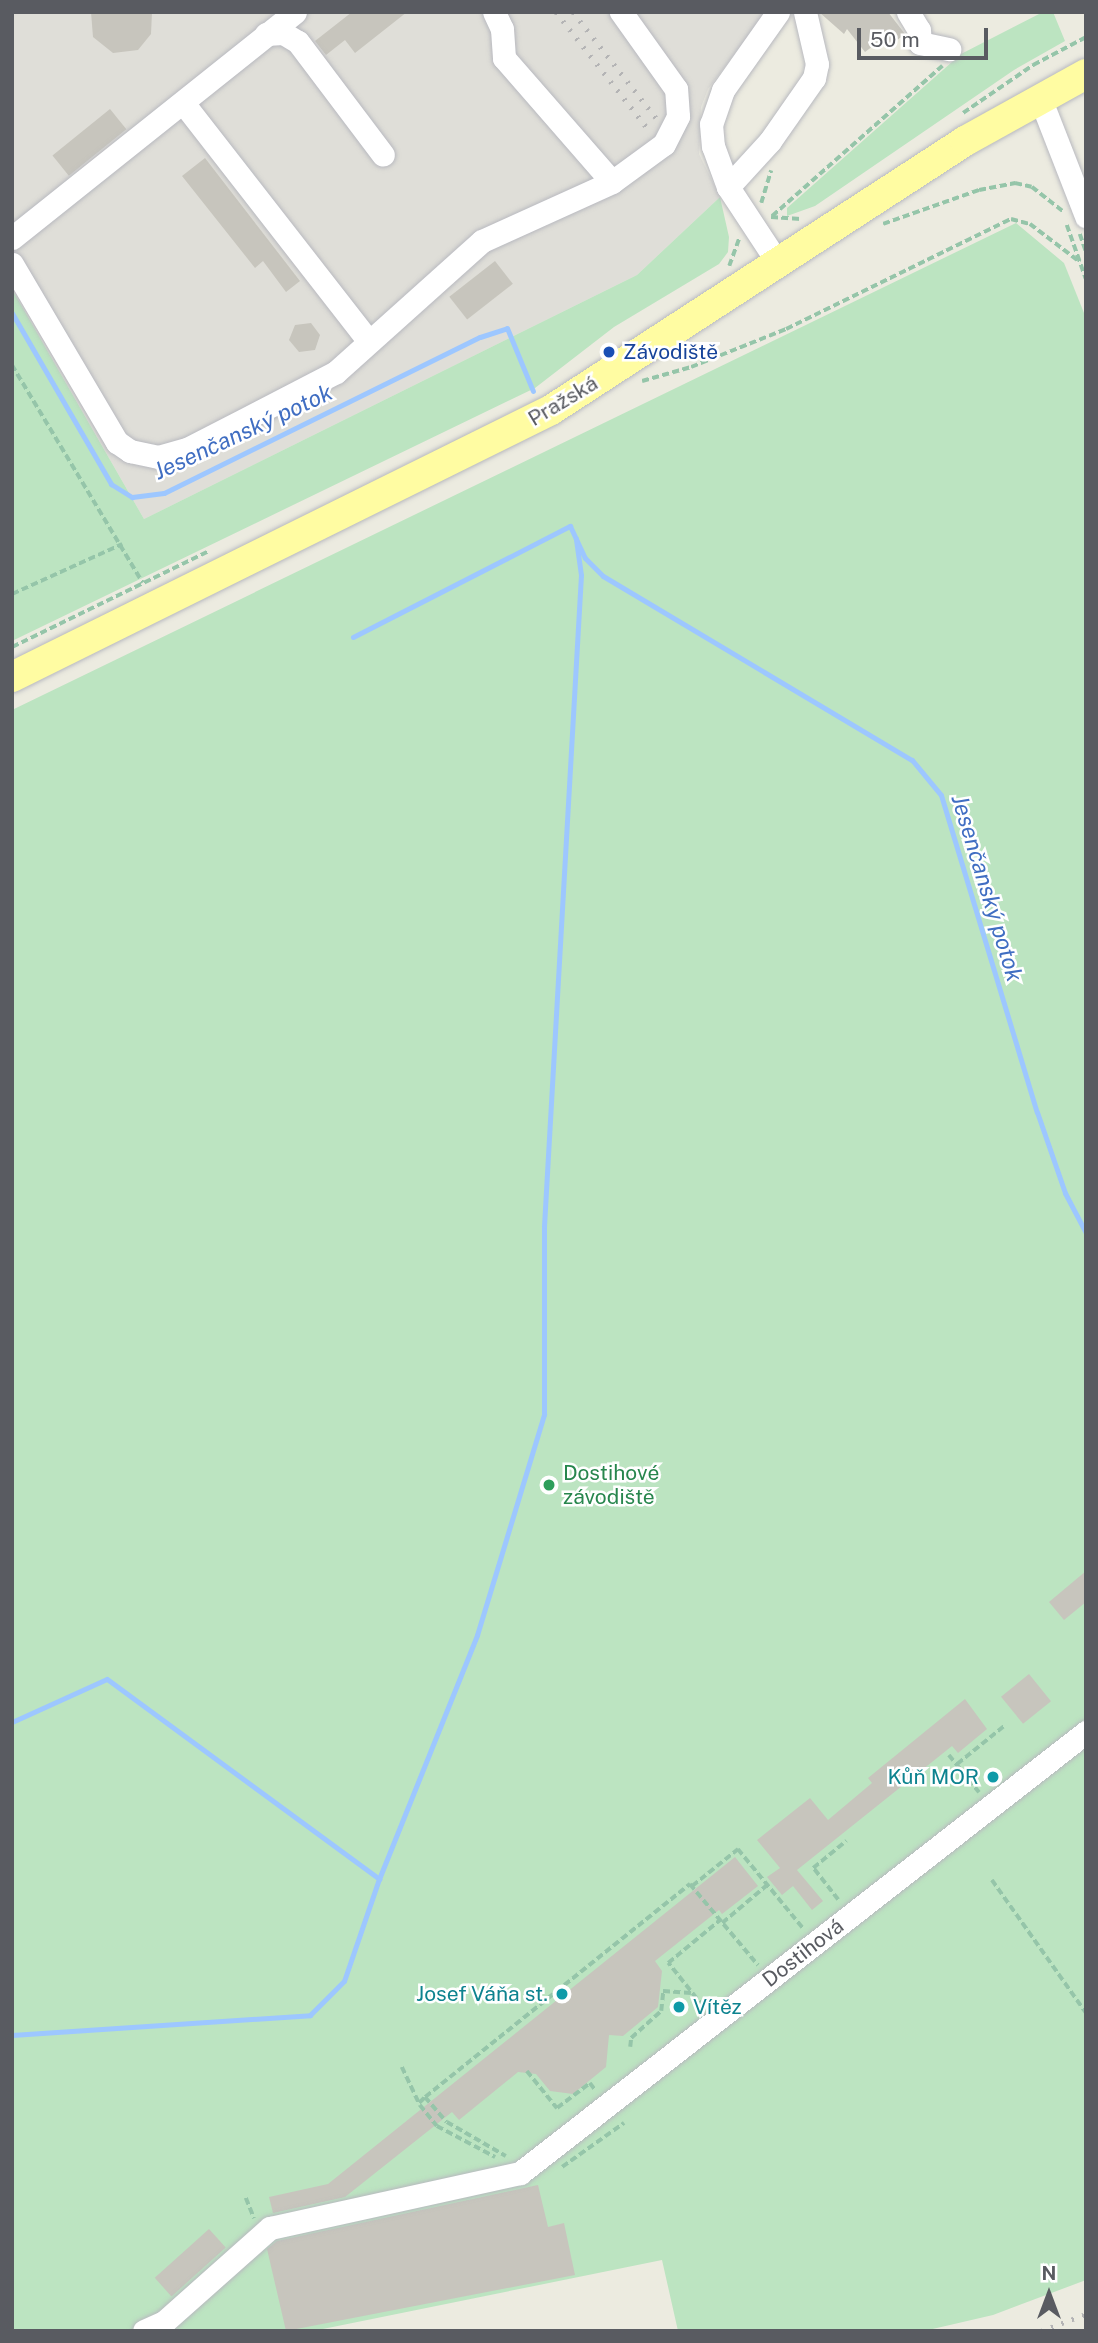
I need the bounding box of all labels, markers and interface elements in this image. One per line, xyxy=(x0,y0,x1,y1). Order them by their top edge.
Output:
scale bar xyxy=(860,14,991,58)
text: 50 m xyxy=(870,27,920,52)
place label: Závodiště xyxy=(623,339,718,365)
marker: Závodiště xyxy=(601,344,617,360)
street label: Pražská xyxy=(524,370,602,432)
water label: Jesenčanský potok xyxy=(149,378,337,486)
water label: Jesenčanský potok xyxy=(945,791,1029,985)
place label: Dostihové závodiště xyxy=(563,1460,659,1510)
marker: Dostihové závodiště xyxy=(541,1477,557,1493)
place label: Kůň MOR xyxy=(888,1764,979,1790)
marker: Kůň MOR xyxy=(985,1769,1001,1785)
street label: Dostihová xyxy=(757,1914,849,1992)
place label: Josef Váňa st. xyxy=(416,1981,548,2007)
marker: Josef Váňa st. xyxy=(554,1986,570,2002)
place label: Vítěz xyxy=(693,1994,742,2020)
marker: Vítěz xyxy=(671,1999,687,2015)
north arrow xyxy=(1014,2259,1084,2329)
text: N xyxy=(1042,2262,1056,2284)

